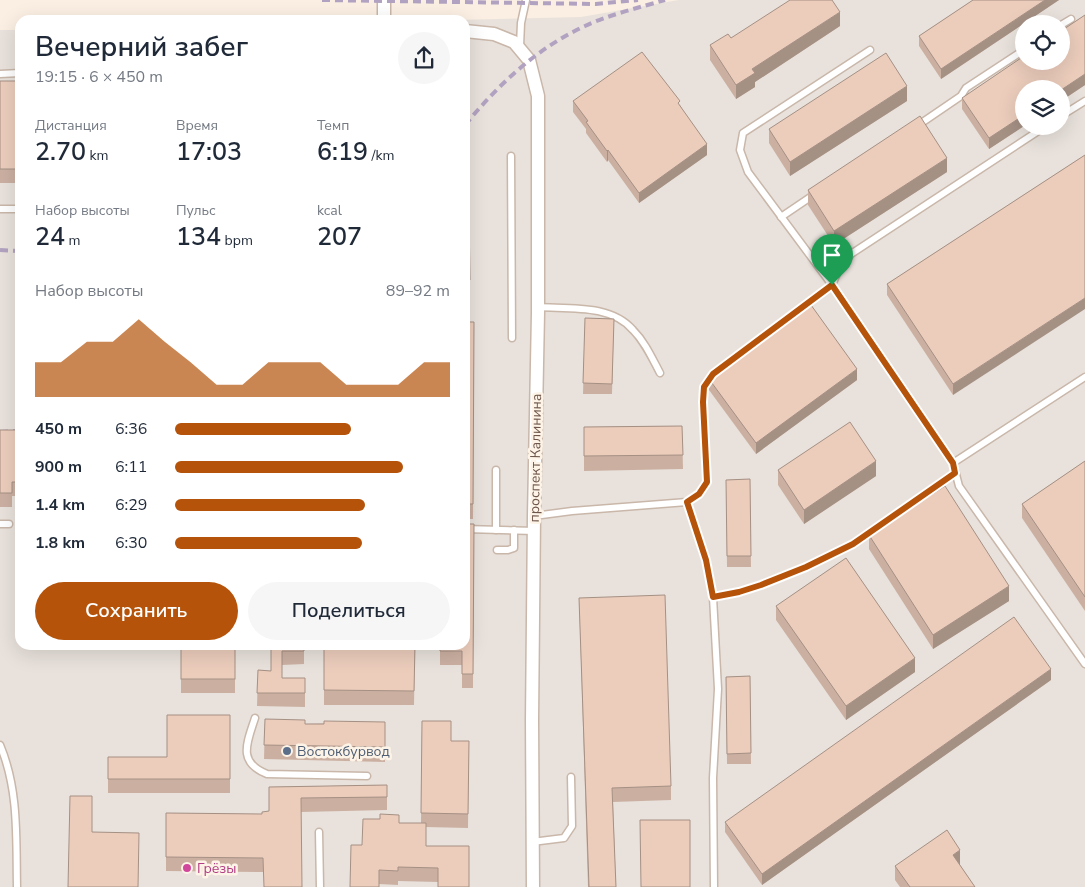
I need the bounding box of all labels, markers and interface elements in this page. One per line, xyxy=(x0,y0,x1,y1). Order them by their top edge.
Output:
map controls xyxy=(1015,15,1070,135)
button: locate xyxy=(1015,15,1070,70)
text: Вечерний забег xyxy=(35,28,248,66)
button: share xyxy=(398,32,450,84)
text: 19:15 · 6 × 450 m xyxy=(35,66,163,88)
button: layers xyxy=(1015,80,1070,135)
text: Дистанция xyxy=(35,116,107,135)
text: Время xyxy=(176,116,218,135)
text: Темп xyxy=(317,116,349,135)
text: 2.70 xyxy=(35,135,86,169)
text: 17:03 xyxy=(176,135,242,169)
text: 6:19 xyxy=(317,135,368,169)
text: km xyxy=(86,146,109,165)
text: /km xyxy=(368,146,394,165)
text: Набор высоты xyxy=(35,201,130,220)
text: Пульс xyxy=(176,201,216,220)
text: kcal xyxy=(317,201,342,220)
text: 24 xyxy=(35,220,65,254)
text: 134 xyxy=(176,220,221,254)
text: 207 xyxy=(317,220,362,254)
text: m xyxy=(65,231,81,250)
text: bpm xyxy=(221,231,253,250)
pin xyxy=(811,234,853,285)
icon: arrive xyxy=(818,241,846,269)
text: Набор высоты xyxy=(35,280,143,302)
text: 89–92 m xyxy=(386,280,450,302)
street label: проспект Калинина xyxy=(525,393,546,523)
text: 450 m xyxy=(35,418,82,440)
text: 6:36 xyxy=(115,418,147,440)
text: 900 m xyxy=(35,456,82,478)
text: 6:11 xyxy=(115,456,147,478)
text: 1.4 km xyxy=(35,494,85,516)
text: 6:29 xyxy=(115,494,147,516)
text: 1.8 km xyxy=(35,532,85,554)
text: 6:30 xyxy=(115,532,147,554)
button: Сохранить xyxy=(35,582,238,640)
button: Поделиться xyxy=(248,582,450,640)
place label: Востокбурвод xyxy=(297,742,390,761)
marker: Востокбурвод xyxy=(281,745,293,757)
place label: Грёзы xyxy=(197,859,237,878)
marker: Грёзы xyxy=(181,862,193,874)

